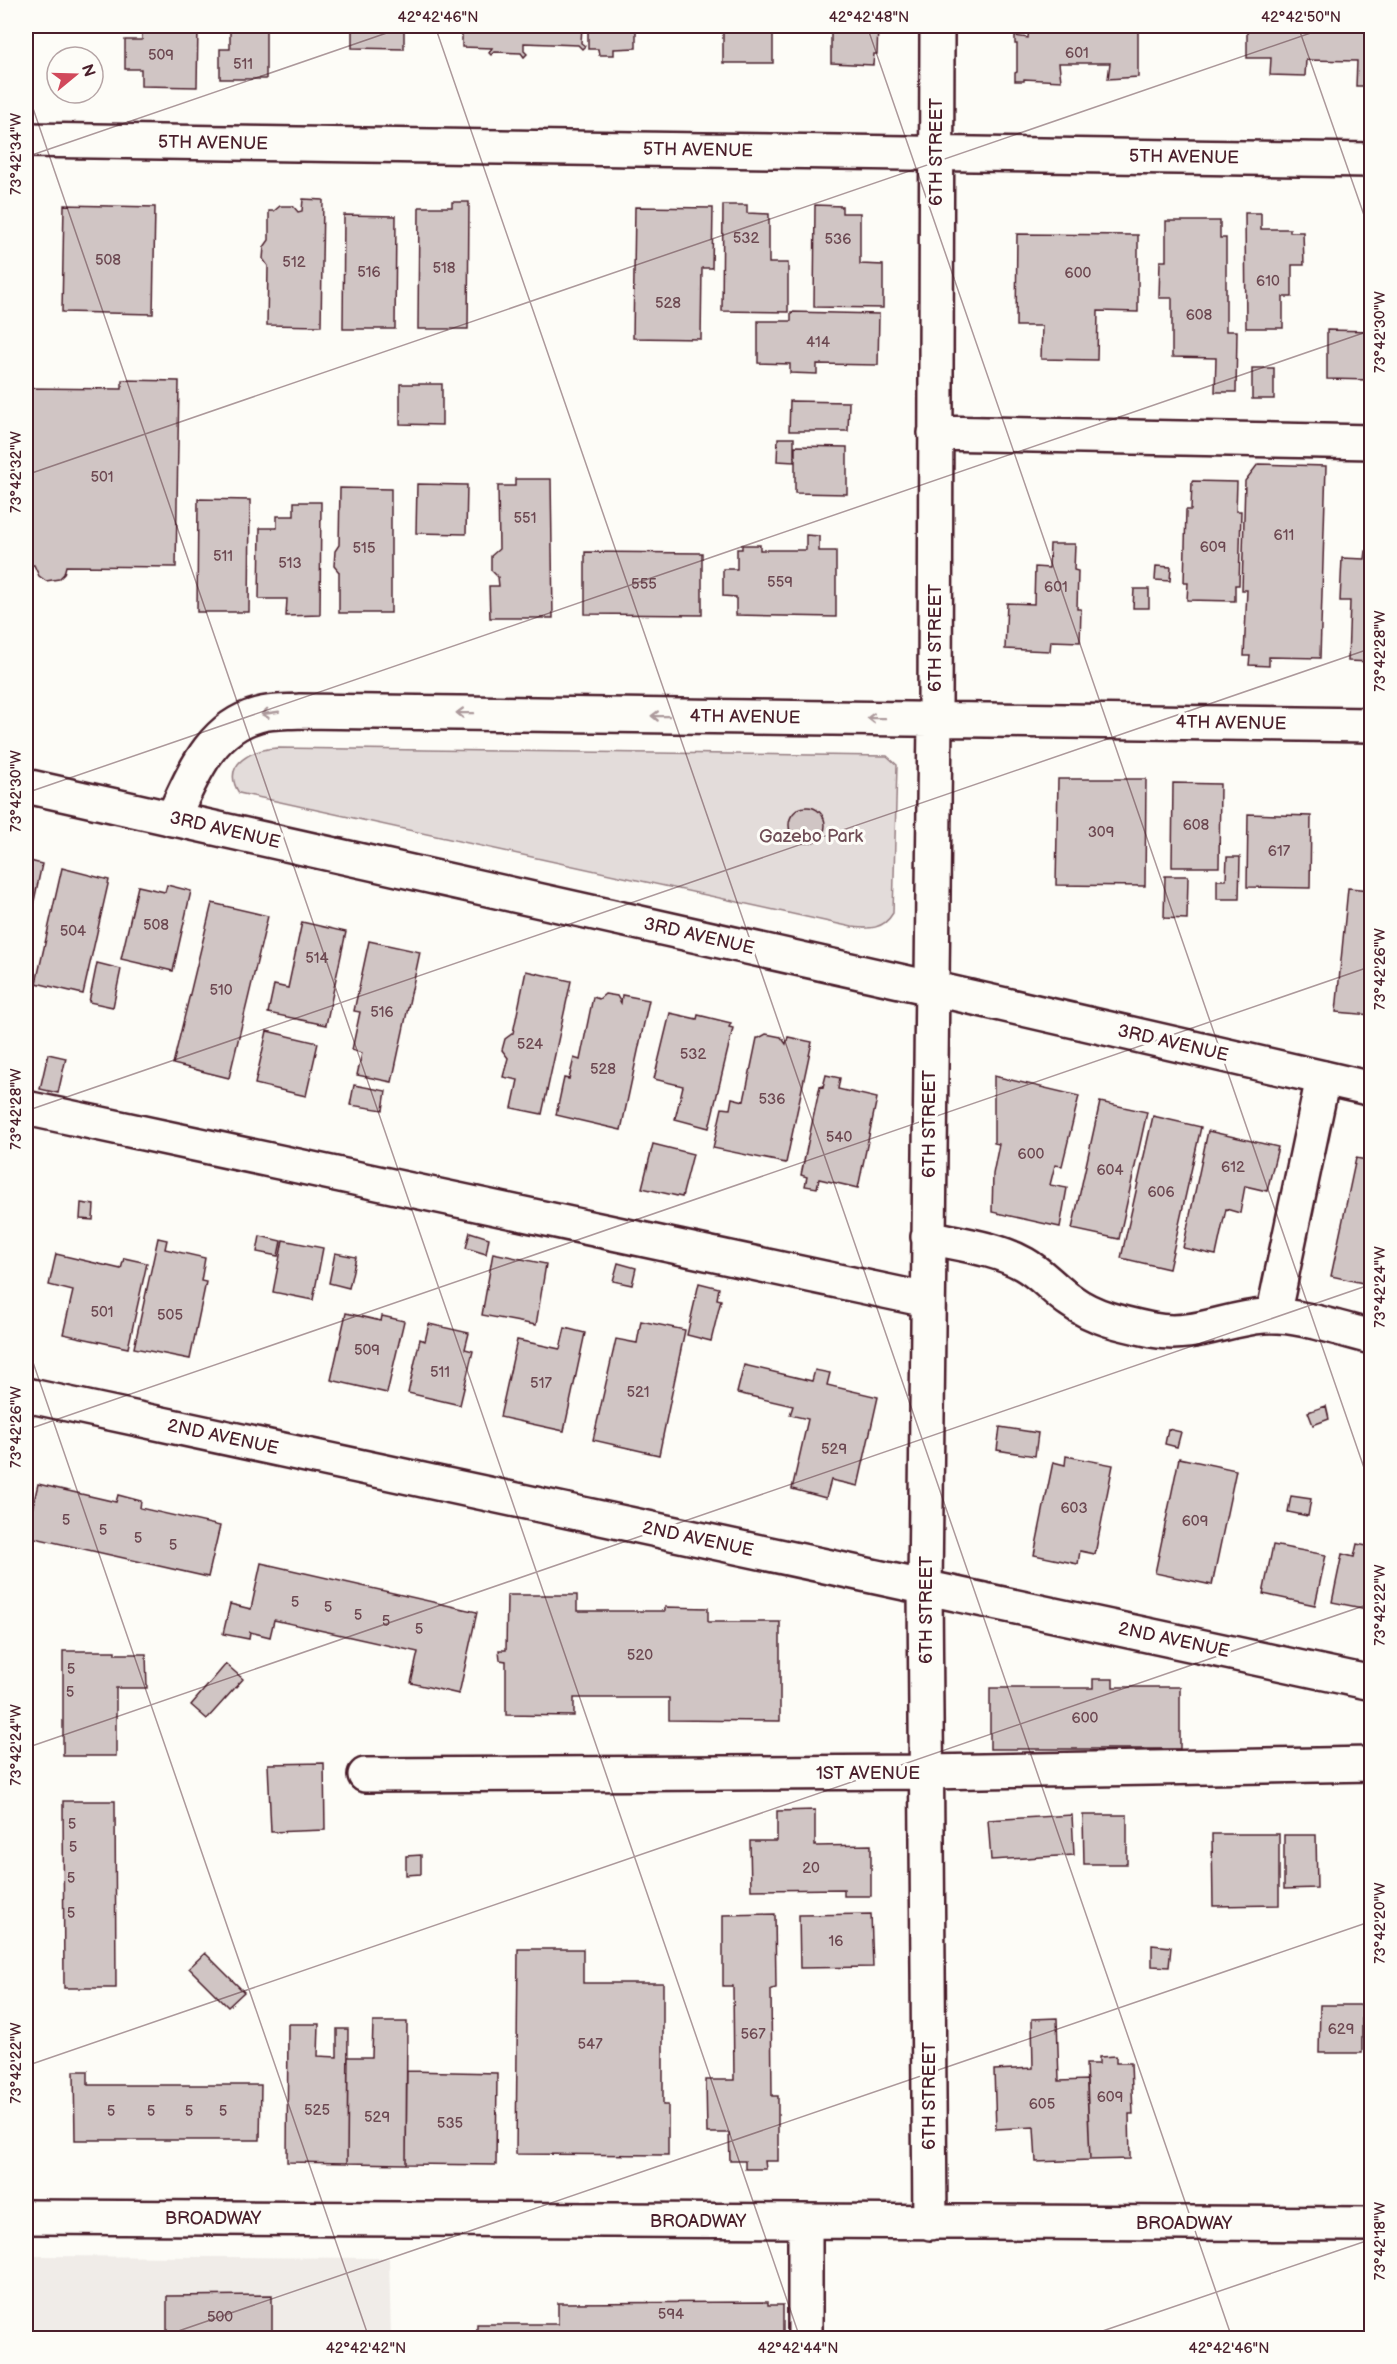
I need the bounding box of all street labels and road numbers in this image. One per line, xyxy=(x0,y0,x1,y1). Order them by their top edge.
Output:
street label: 6TH STREET xyxy=(926,98,947,206)
street label: 5TH AVENUE xyxy=(158,132,268,154)
street label: 5TH AVENUE xyxy=(643,139,753,161)
street label: 5TH AVENUE xyxy=(1129,146,1239,168)
street label: 6TH STREET xyxy=(925,584,946,692)
street label: 4TH AVENUE xyxy=(689,706,801,728)
street label: 4TH AVENUE xyxy=(1175,712,1287,734)
street label: 3RD AVENUE xyxy=(168,807,282,853)
street label: 3RD AVENUE xyxy=(642,913,756,959)
street label: 3RD AVENUE xyxy=(1116,1020,1230,1066)
street label: 6TH STREET xyxy=(919,1070,940,1178)
street label: 2ND AVENUE xyxy=(165,1415,281,1459)
street label: 2ND AVENUE xyxy=(640,1517,756,1561)
street label: 6TH STREET xyxy=(916,1556,937,1664)
street label: 2ND AVENUE xyxy=(1116,1618,1232,1662)
street label: 1ST AVENUE xyxy=(816,1763,920,1784)
street label: 6TH STREET xyxy=(919,2042,940,2150)
street label: BROADWAY xyxy=(165,2208,262,2229)
street label: BROADWAY xyxy=(650,2211,747,2232)
street label: BROADWAY xyxy=(1136,2213,1233,2234)

